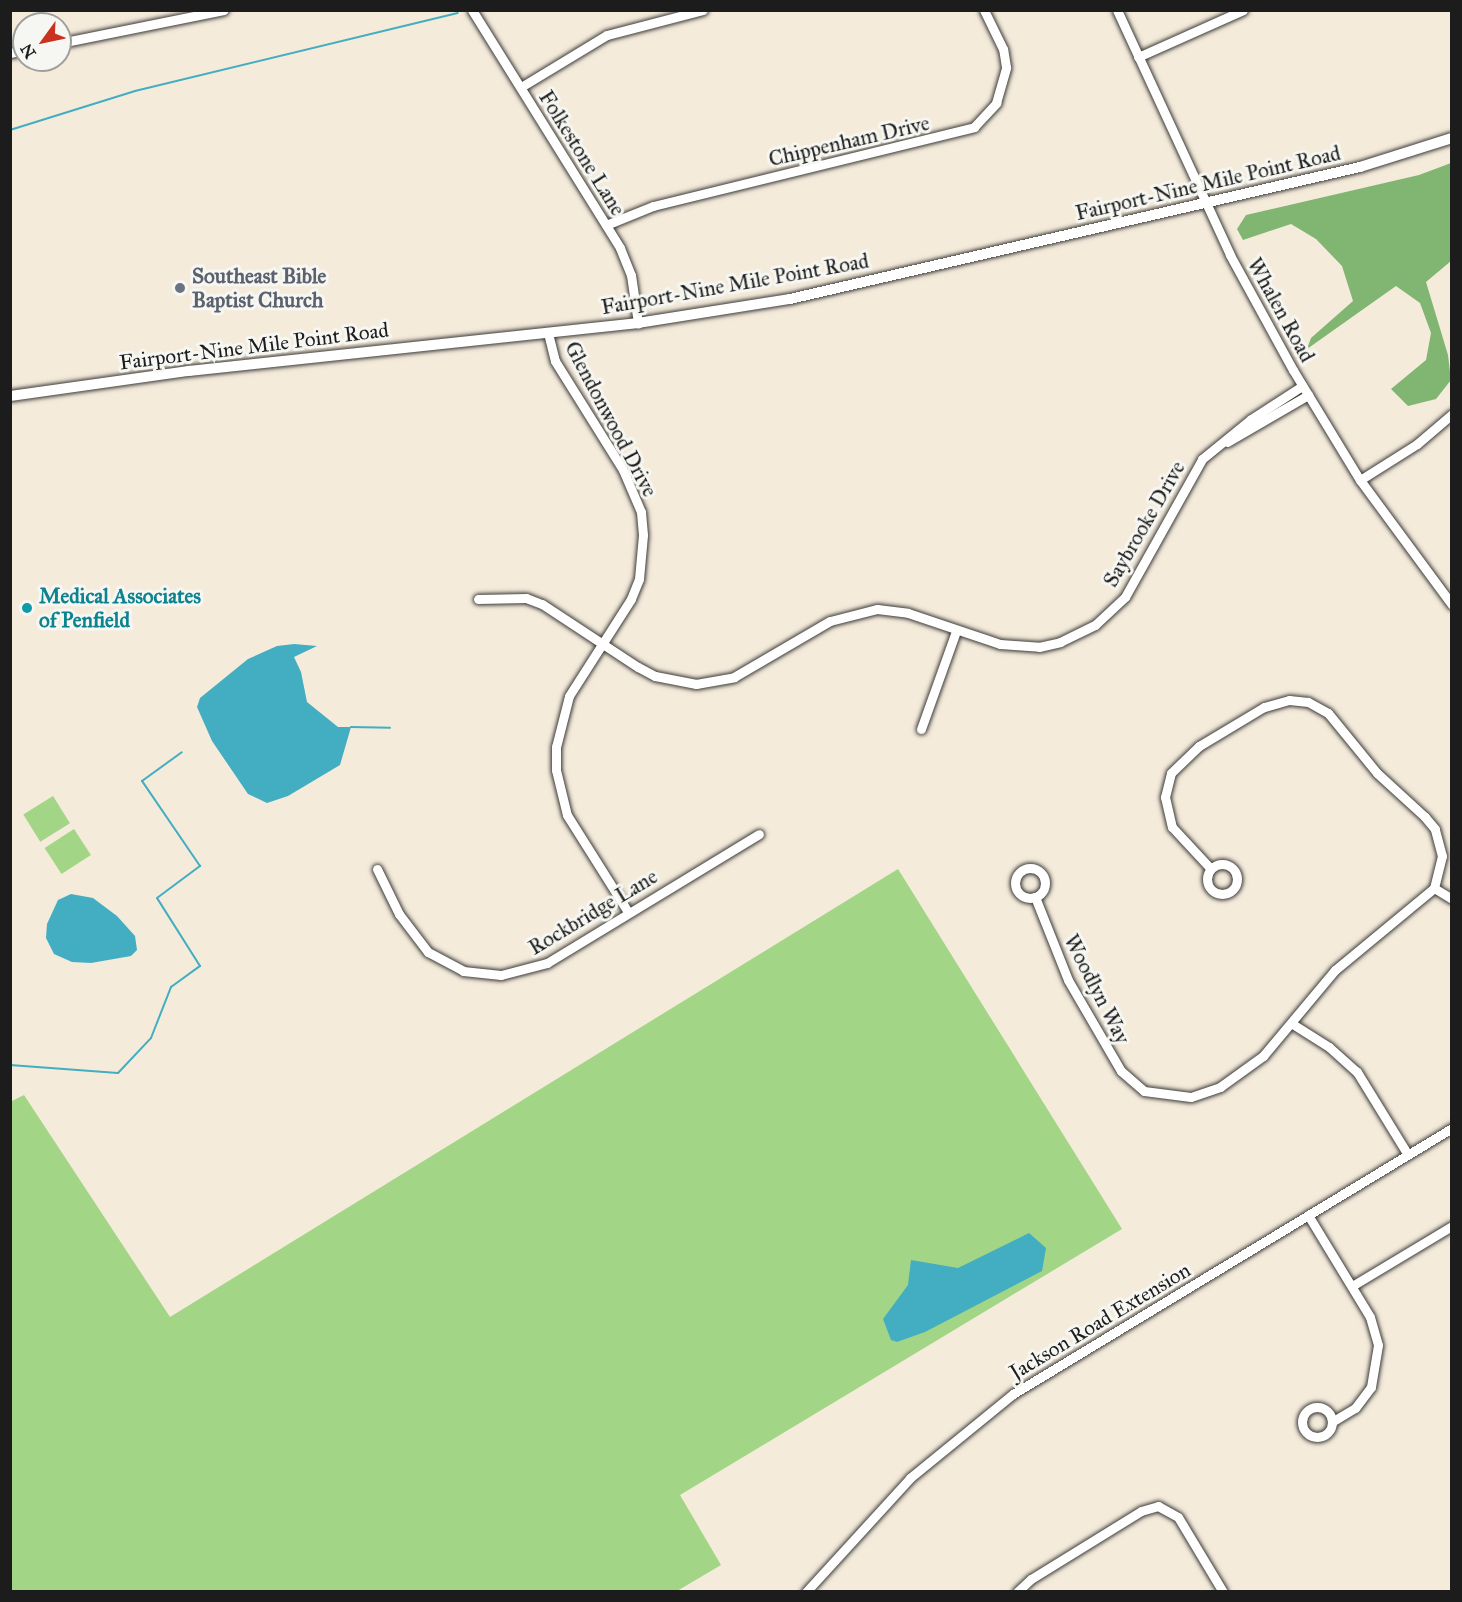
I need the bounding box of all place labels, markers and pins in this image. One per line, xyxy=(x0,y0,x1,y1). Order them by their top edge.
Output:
place label: Southeast Bible Baptist Church xyxy=(192,263,326,313)
marker: Southeast Bible Baptist Church xyxy=(173,281,187,295)
place label: Medical Associates of Penfield xyxy=(39,583,201,633)
marker: Medical Associates of Penfield xyxy=(20,601,34,615)

